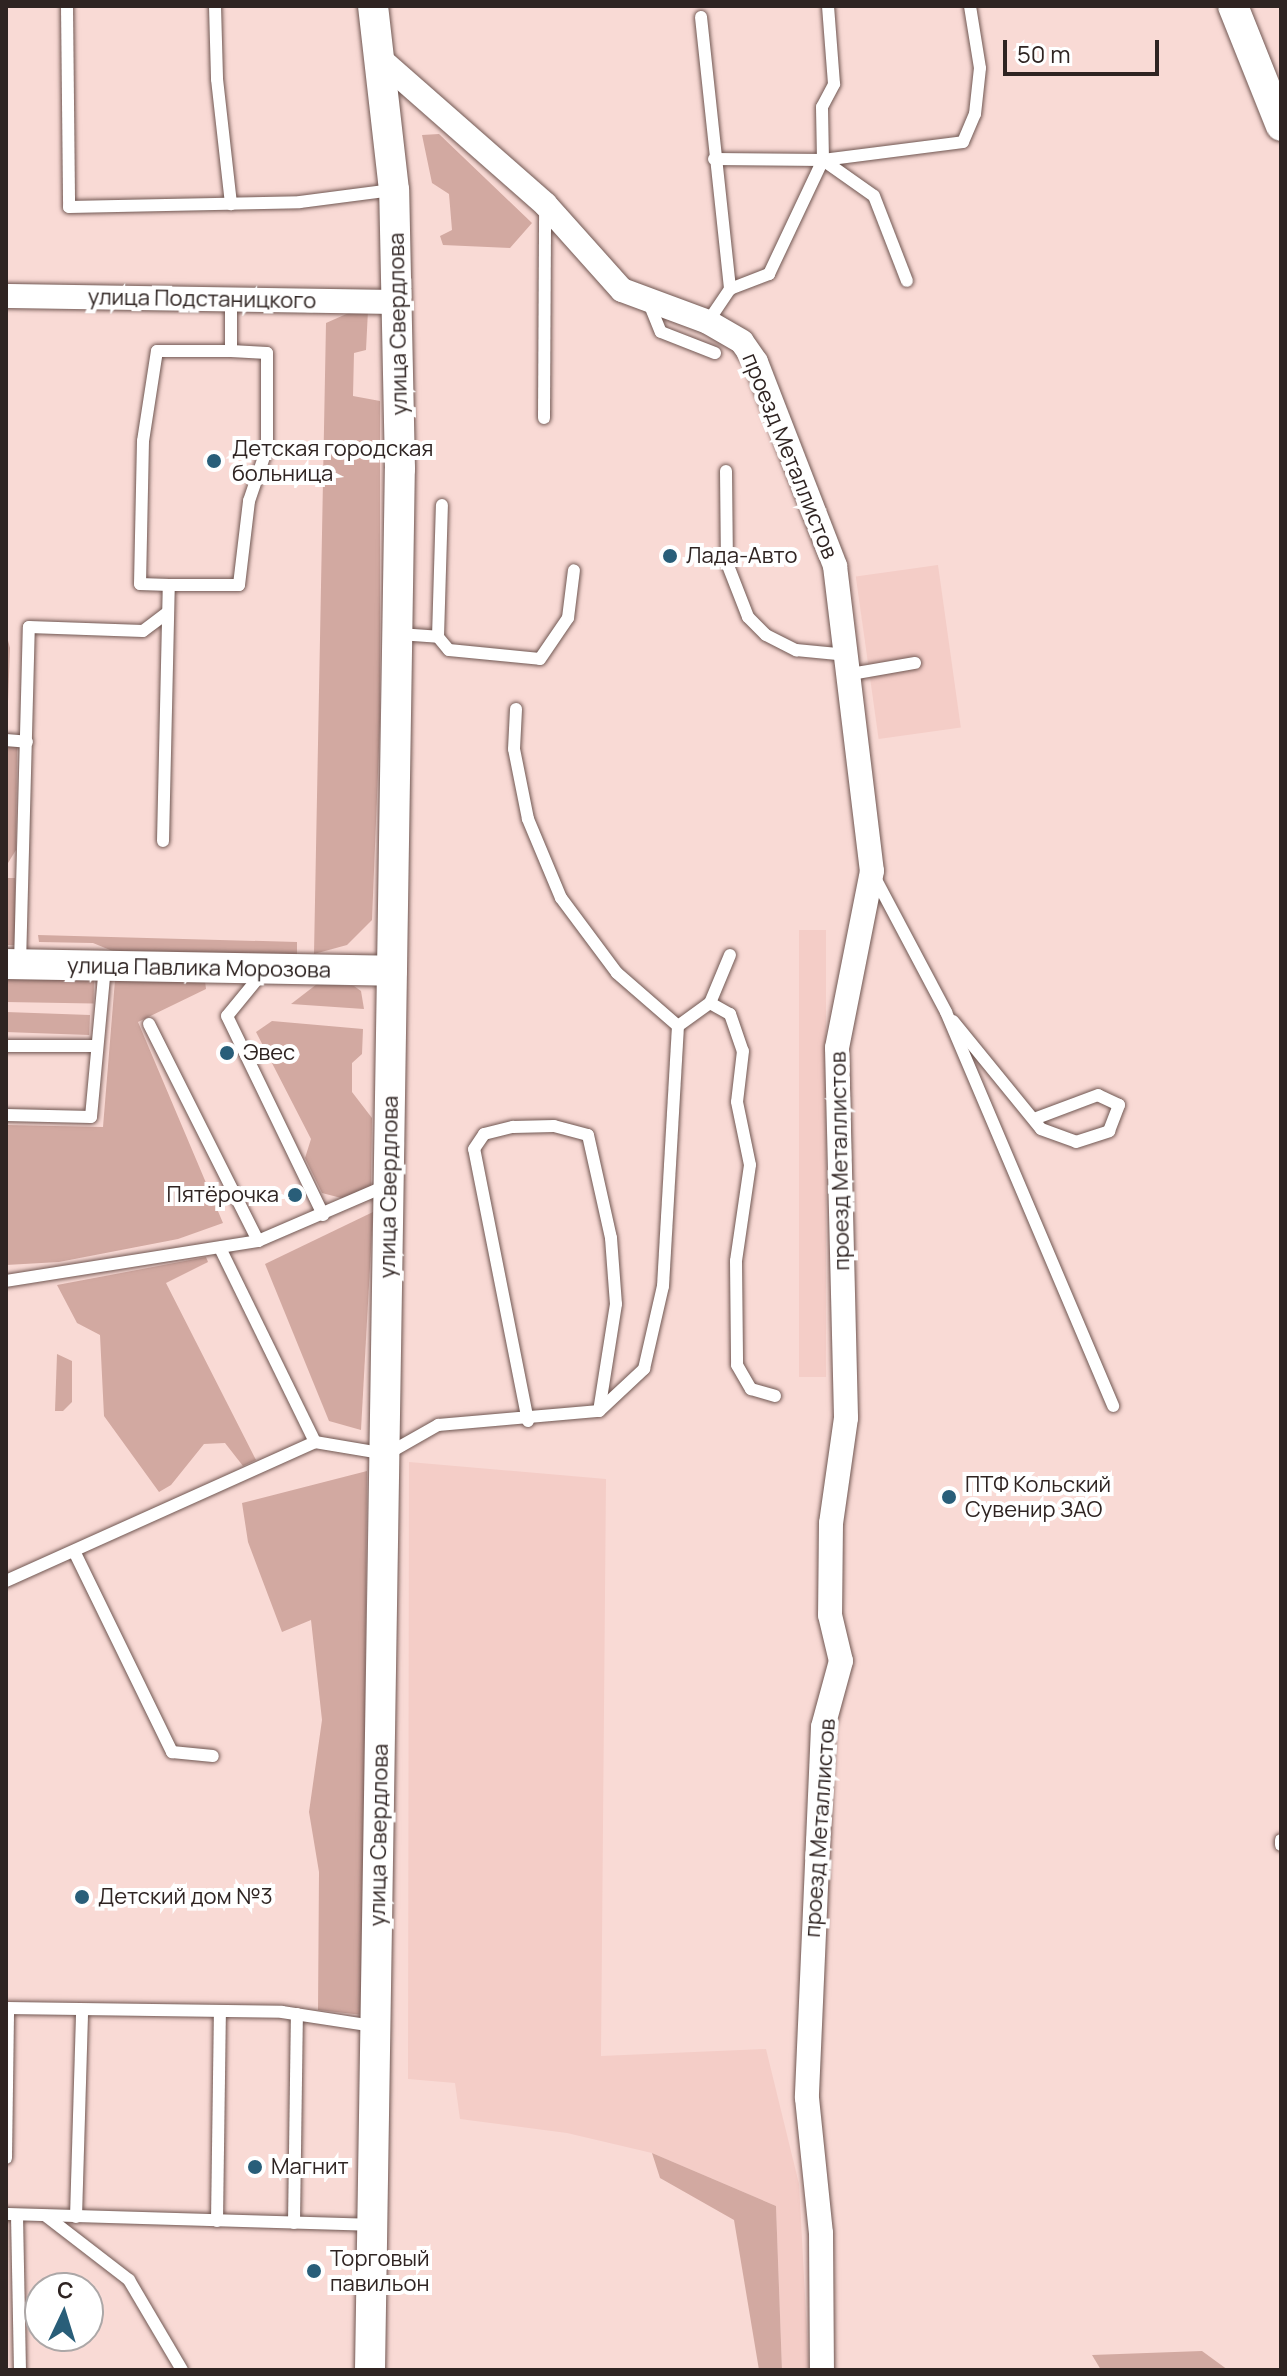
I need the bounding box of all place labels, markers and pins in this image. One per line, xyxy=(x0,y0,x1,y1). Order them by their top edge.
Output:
place label: Детская городская больница xyxy=(232,435,433,486)
marker: Детская городская больница xyxy=(203,450,225,472)
place label: Лада-Авто xyxy=(686,543,797,569)
marker: Лада-Авто xyxy=(661,547,679,565)
place label: Эвес xyxy=(243,1040,295,1066)
marker: Эвес xyxy=(218,1044,236,1062)
place label: Пятёрочка xyxy=(166,1182,279,1208)
marker: Пятёрочка xyxy=(286,1186,304,1204)
place label: ПТФ Кольский Сувенир ЗАО xyxy=(965,1471,1111,1522)
marker: ПТФ Кольский Сувенир ЗАО xyxy=(940,1488,958,1506)
place label: Детский дом №3 xyxy=(98,1884,273,1910)
marker: Детский дом №3 xyxy=(73,1888,91,1906)
place label: Магнит xyxy=(271,2154,349,2180)
marker: Магнит xyxy=(246,2158,264,2176)
place label: Торговый павильон xyxy=(330,2245,429,2296)
marker: Торговый павильон xyxy=(305,2262,323,2280)

